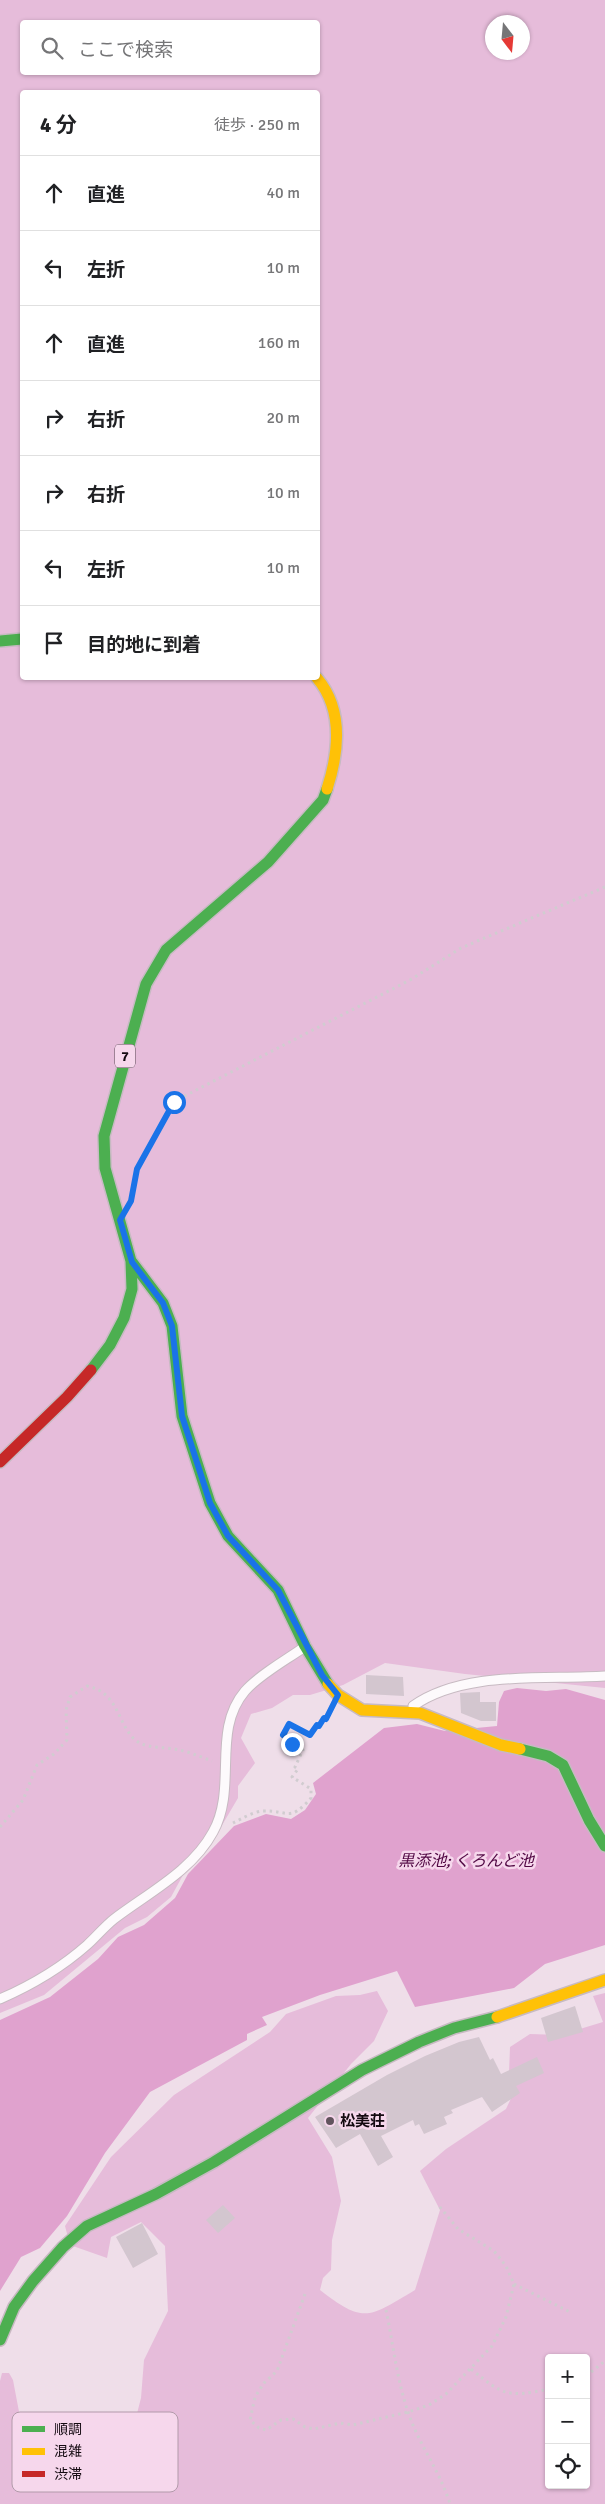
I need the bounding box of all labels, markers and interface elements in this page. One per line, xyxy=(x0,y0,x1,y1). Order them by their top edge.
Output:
north arrow xyxy=(485,15,530,60)
search box xyxy=(20,20,320,75)
icon: search xyxy=(38,34,66,62)
text: ここで検索 xyxy=(78,38,173,62)
text: 4 分 xyxy=(40,112,77,138)
text: 徒歩 · 250 m xyxy=(214,115,300,135)
icon: ahead xyxy=(40,179,68,207)
text: 直進 xyxy=(87,183,125,207)
text: 40 m xyxy=(266,183,300,203)
icon: left xyxy=(40,254,68,282)
text: 左折 xyxy=(87,258,125,282)
text: 10 m xyxy=(266,258,300,278)
icon: ahead xyxy=(40,329,68,357)
text: 直進 xyxy=(87,333,125,357)
text: 160 m xyxy=(258,333,300,353)
icon: right xyxy=(40,404,68,432)
text: 右折 xyxy=(87,408,125,432)
text: 20 m xyxy=(266,408,300,428)
icon: right xyxy=(40,479,68,507)
text: 右折 xyxy=(87,483,125,507)
text: 10 m xyxy=(266,483,300,503)
icon: left xyxy=(40,554,68,582)
text: 左折 xyxy=(87,558,125,582)
text: 10 m xyxy=(266,558,300,578)
icon: arrive xyxy=(40,629,68,657)
text: 目的地に到着 xyxy=(87,633,201,657)
road number: 7 xyxy=(115,1044,135,1068)
route start xyxy=(163,1091,186,1114)
route end xyxy=(281,1733,304,1756)
water label: 黒添池; くろんど池 xyxy=(398,1851,536,1871)
place label: 松美荘 xyxy=(340,2112,385,2130)
marker: 松美荘 xyxy=(324,2115,336,2127)
map controls xyxy=(545,2354,590,2489)
button: + xyxy=(545,2354,590,2399)
button: − xyxy=(545,2399,590,2444)
legend xyxy=(12,2412,178,2492)
text: 順調 xyxy=(54,2421,82,2438)
text: 混雑 xyxy=(54,2443,82,2460)
button: locate xyxy=(545,2444,590,2489)
text: 渋滞 xyxy=(54,2466,82,2483)

